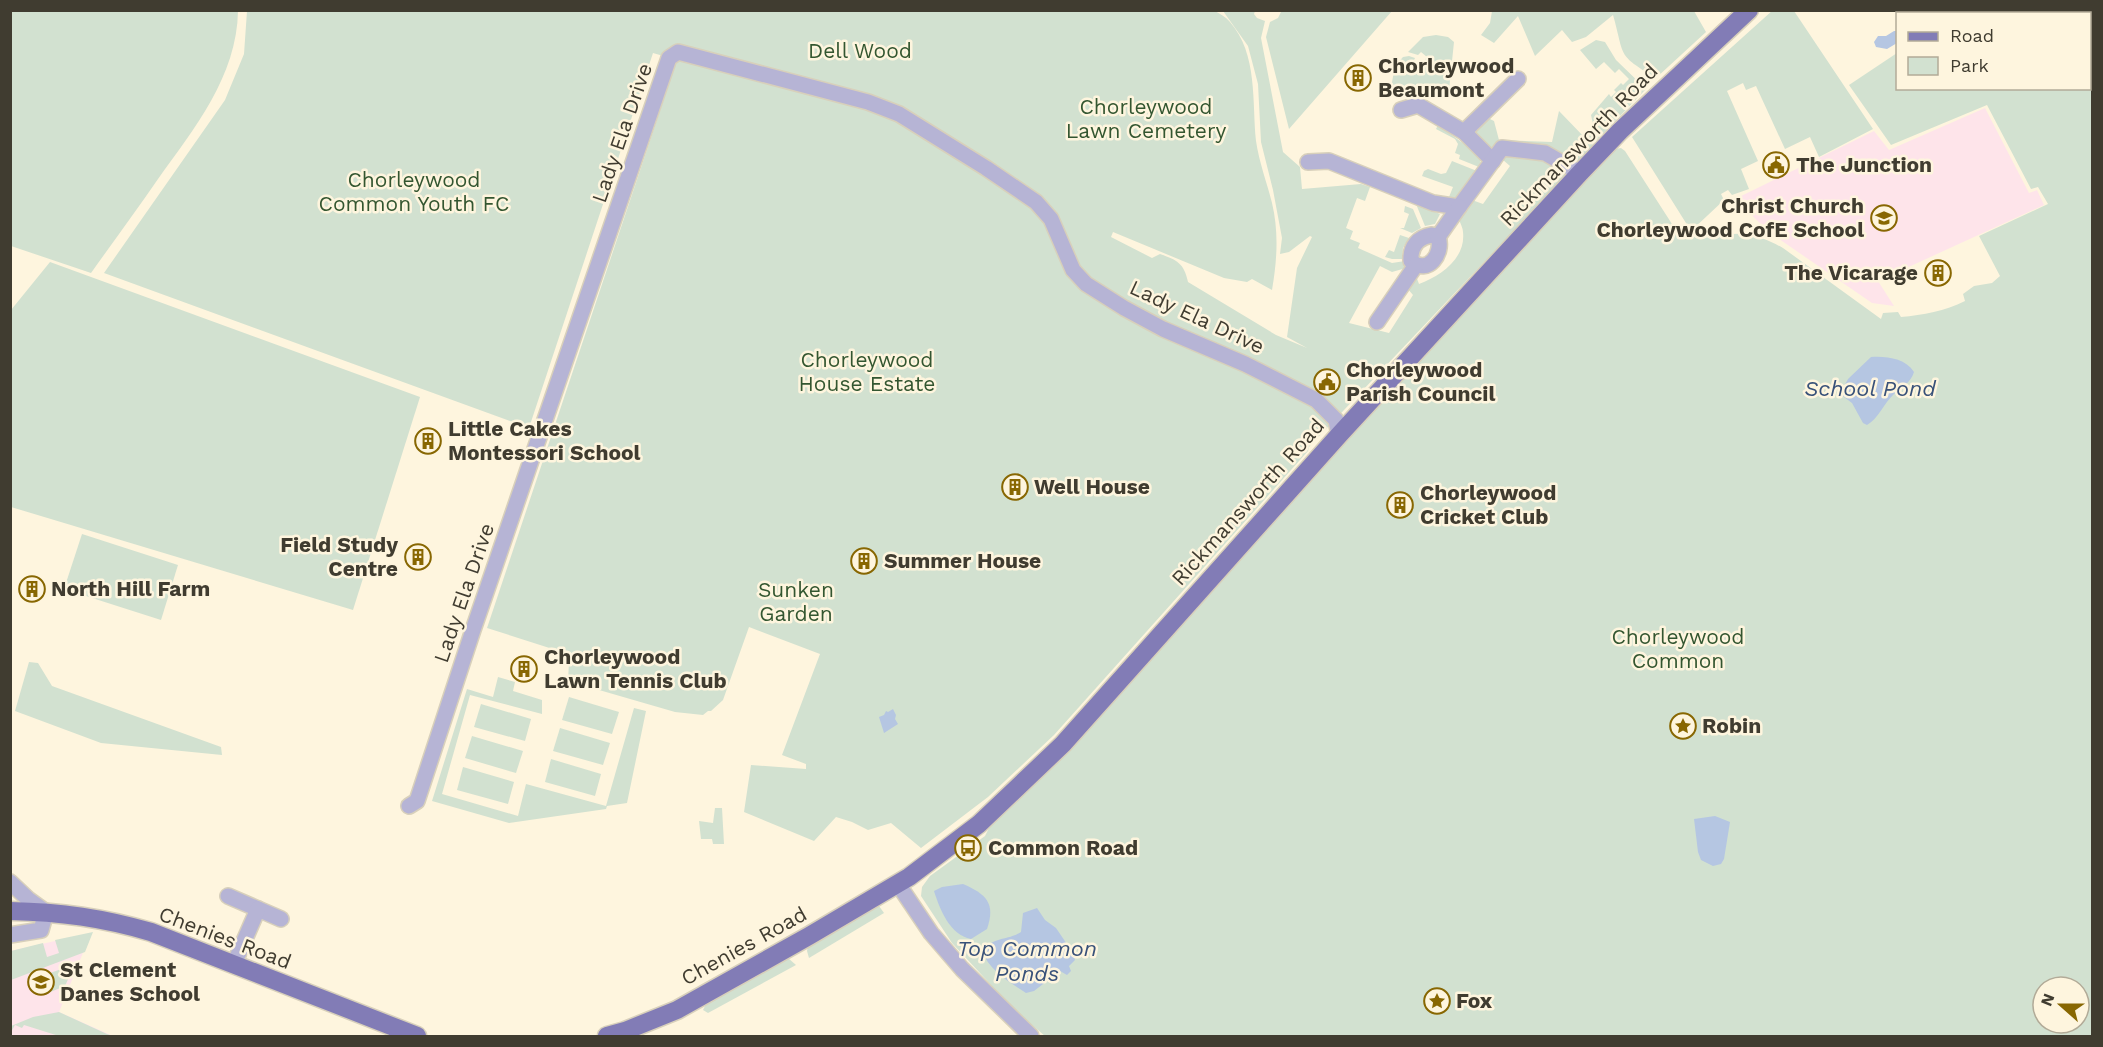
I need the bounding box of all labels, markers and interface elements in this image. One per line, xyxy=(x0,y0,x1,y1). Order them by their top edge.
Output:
legend xyxy=(1896,12,2091,90)
text: Road xyxy=(1950,25,1994,46)
park label: Dell Wood xyxy=(808,38,912,63)
place label: Chorleywood Beaumont xyxy=(1378,53,1514,102)
text: Park xyxy=(1950,55,1989,76)
street label: Rickmansworth Road xyxy=(1494,58,1663,231)
street label: Lady Ela Drive xyxy=(586,60,657,206)
building icon: Chorleywood Beaumont xyxy=(1343,63,1373,93)
park label: Chorleywood Lawn Cemetery xyxy=(1066,94,1226,143)
public building icon: The Junction xyxy=(1761,150,1791,180)
place label: The Junction xyxy=(1796,152,1932,177)
park label: Chorleywood Common Youth FC xyxy=(319,167,509,216)
place label: Christ Church Chorleywood CofE School xyxy=(1596,193,1864,242)
school or university icon: Christ Church Chorleywood CofE School xyxy=(1869,203,1899,233)
building icon: The Vicarage xyxy=(1923,258,1953,288)
place label: The Vicarage xyxy=(1784,260,1918,285)
street label: Lady Ela Drive xyxy=(1126,274,1269,359)
park label: Chorleywood House Estate xyxy=(799,347,935,396)
place label: Chorleywood Parish Council xyxy=(1346,357,1495,406)
public building icon: Chorleywood Parish Council xyxy=(1312,367,1342,397)
water label: School Pond xyxy=(1804,376,1937,401)
street label: Rickmansworth Road xyxy=(1166,413,1329,590)
place label: Little Cakes Montessori School xyxy=(448,416,641,465)
building icon: Little Cakes Montessori School xyxy=(413,426,443,456)
building icon: Well House xyxy=(1000,472,1030,502)
place label: Well House xyxy=(1034,474,1150,499)
place label: Chorleywood Cricket Club xyxy=(1420,480,1556,529)
building icon: Chorleywood Cricket Club xyxy=(1385,490,1415,520)
street label: Lady Ela Drive xyxy=(428,520,499,666)
place label: Field Study Centre xyxy=(280,532,398,581)
building icon: Field Study Centre xyxy=(403,542,433,572)
building icon: Summer House xyxy=(849,546,879,576)
place label: Summer House xyxy=(884,548,1041,573)
building icon: North Hill Farm xyxy=(17,574,47,604)
place label: North Hill Farm xyxy=(51,576,210,601)
park label: Sunken Garden xyxy=(758,577,834,626)
park label: Chorleywood Common xyxy=(1611,624,1745,673)
place label: Chorleywood Lawn Tennis Club xyxy=(544,644,727,693)
building icon: Chorleywood Lawn Tennis Club xyxy=(509,654,539,684)
place icon: Robin xyxy=(1668,711,1698,741)
place label: Robin xyxy=(1702,713,1761,738)
bus stop icon: Common Road xyxy=(953,833,983,863)
place label: Common Road xyxy=(988,835,1138,860)
street label: Chenies Road xyxy=(155,901,295,974)
street label: Chenies Road xyxy=(677,901,811,990)
water label: Top Common Ponds xyxy=(957,936,1097,986)
place label: St Clement Danes School xyxy=(60,957,200,1006)
school or university icon: St Clement Danes School xyxy=(26,967,56,997)
north arrow xyxy=(2031,975,2091,1035)
place icon: Fox xyxy=(1422,986,1452,1016)
place label: Fox xyxy=(1456,988,1493,1013)
text: N xyxy=(2036,991,2058,1009)

